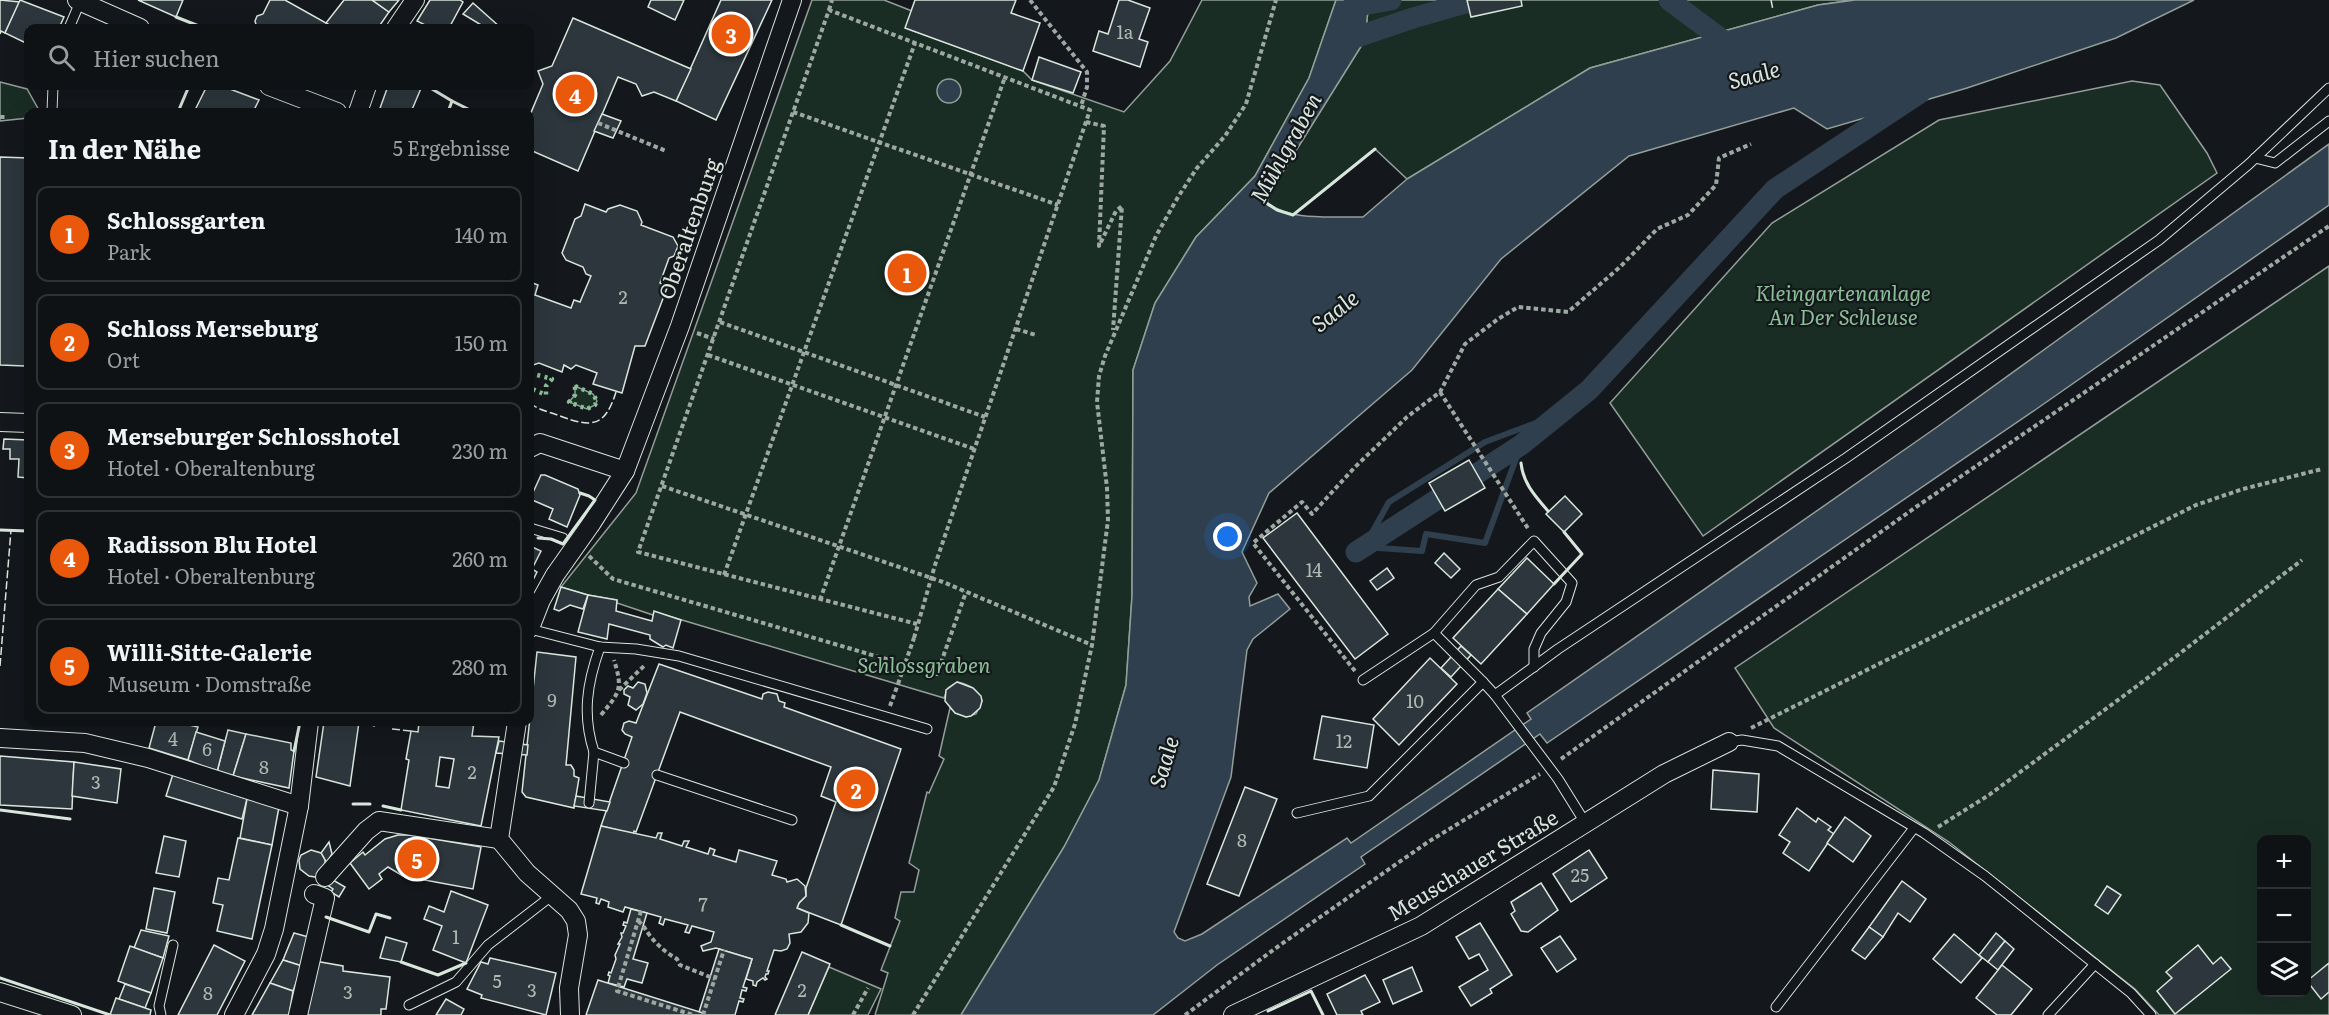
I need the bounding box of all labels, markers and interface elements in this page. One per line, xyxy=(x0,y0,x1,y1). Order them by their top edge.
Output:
pin: 3 xyxy=(712,12,750,57)
house number: 1a xyxy=(1116,18,1134,45)
search box xyxy=(24,24,534,90)
icon: search xyxy=(45,41,78,74)
text: Hier suchen xyxy=(93,41,220,74)
water label: Saale xyxy=(1724,51,1783,96)
pin: 4 xyxy=(556,72,594,116)
water label: Mühlgraben xyxy=(1241,86,1328,208)
text: In der Nähe xyxy=(48,128,201,167)
text: 5 Ergebnisse xyxy=(393,132,510,162)
street label: Oberaltenburg xyxy=(649,153,726,303)
text: Schlossgarten xyxy=(107,203,265,236)
text: 1 xyxy=(65,219,74,249)
text: 140 m xyxy=(455,219,508,249)
text: Park xyxy=(107,236,151,266)
pin: 1 xyxy=(888,250,926,296)
park label: Kleingartenanlage An Der Schleuse xyxy=(1755,276,1931,331)
water label: Saale xyxy=(1303,281,1365,339)
house number: 2 xyxy=(618,283,628,310)
text: Schloss Merseburg xyxy=(107,311,318,344)
text: 2 xyxy=(64,327,75,357)
text: 150 m xyxy=(455,327,508,357)
text: Ort xyxy=(107,344,140,374)
text: Merseburger Schlosshotel xyxy=(107,419,400,452)
text: 3 xyxy=(64,435,75,465)
text: 230 m xyxy=(452,435,508,465)
text: Hotel · Oberaltenburg xyxy=(107,452,315,482)
your location xyxy=(1213,522,1242,551)
text: Radisson Blu Hotel xyxy=(107,527,317,560)
text: 4 xyxy=(63,543,76,573)
text: 260 m xyxy=(452,543,508,573)
house number: 14 xyxy=(1306,556,1322,583)
text: Hotel · Oberaltenburg xyxy=(107,560,315,590)
text: Willi-Sitte-Galerie xyxy=(107,635,312,668)
park label: Schlossgraben xyxy=(857,648,991,679)
text: 5 xyxy=(64,651,75,681)
text: 280 m xyxy=(452,651,508,681)
text: Museum · Domstraße xyxy=(107,668,311,698)
house number: 9 xyxy=(547,686,557,713)
house number: 10 xyxy=(1406,687,1424,714)
house number: 4 xyxy=(168,725,178,752)
house number: 12 xyxy=(1336,727,1352,754)
water label: Saale xyxy=(1139,732,1186,791)
house number: 6 xyxy=(202,735,212,762)
house number: 8 xyxy=(259,753,269,780)
house number: 2 xyxy=(467,758,477,785)
pin: 2 xyxy=(836,766,876,812)
house number: 3 xyxy=(91,768,101,795)
street label: Meuschauer Straße xyxy=(1381,801,1563,927)
house number: 8 xyxy=(1237,826,1247,853)
map controls xyxy=(2257,835,2311,997)
button: + xyxy=(2257,835,2311,889)
pin: 5 xyxy=(398,836,436,882)
house number: 25 xyxy=(1571,861,1589,888)
button: − xyxy=(2257,889,2311,943)
house number: 7 xyxy=(698,890,708,917)
house number: 1 xyxy=(452,923,460,950)
button: layers xyxy=(2257,943,2311,997)
house number: 5 xyxy=(492,967,502,994)
house number: 3 xyxy=(527,976,537,1003)
house number: 2 xyxy=(797,976,807,1003)
house number: 3 xyxy=(343,978,353,1005)
house number: 8 xyxy=(203,979,213,1006)

